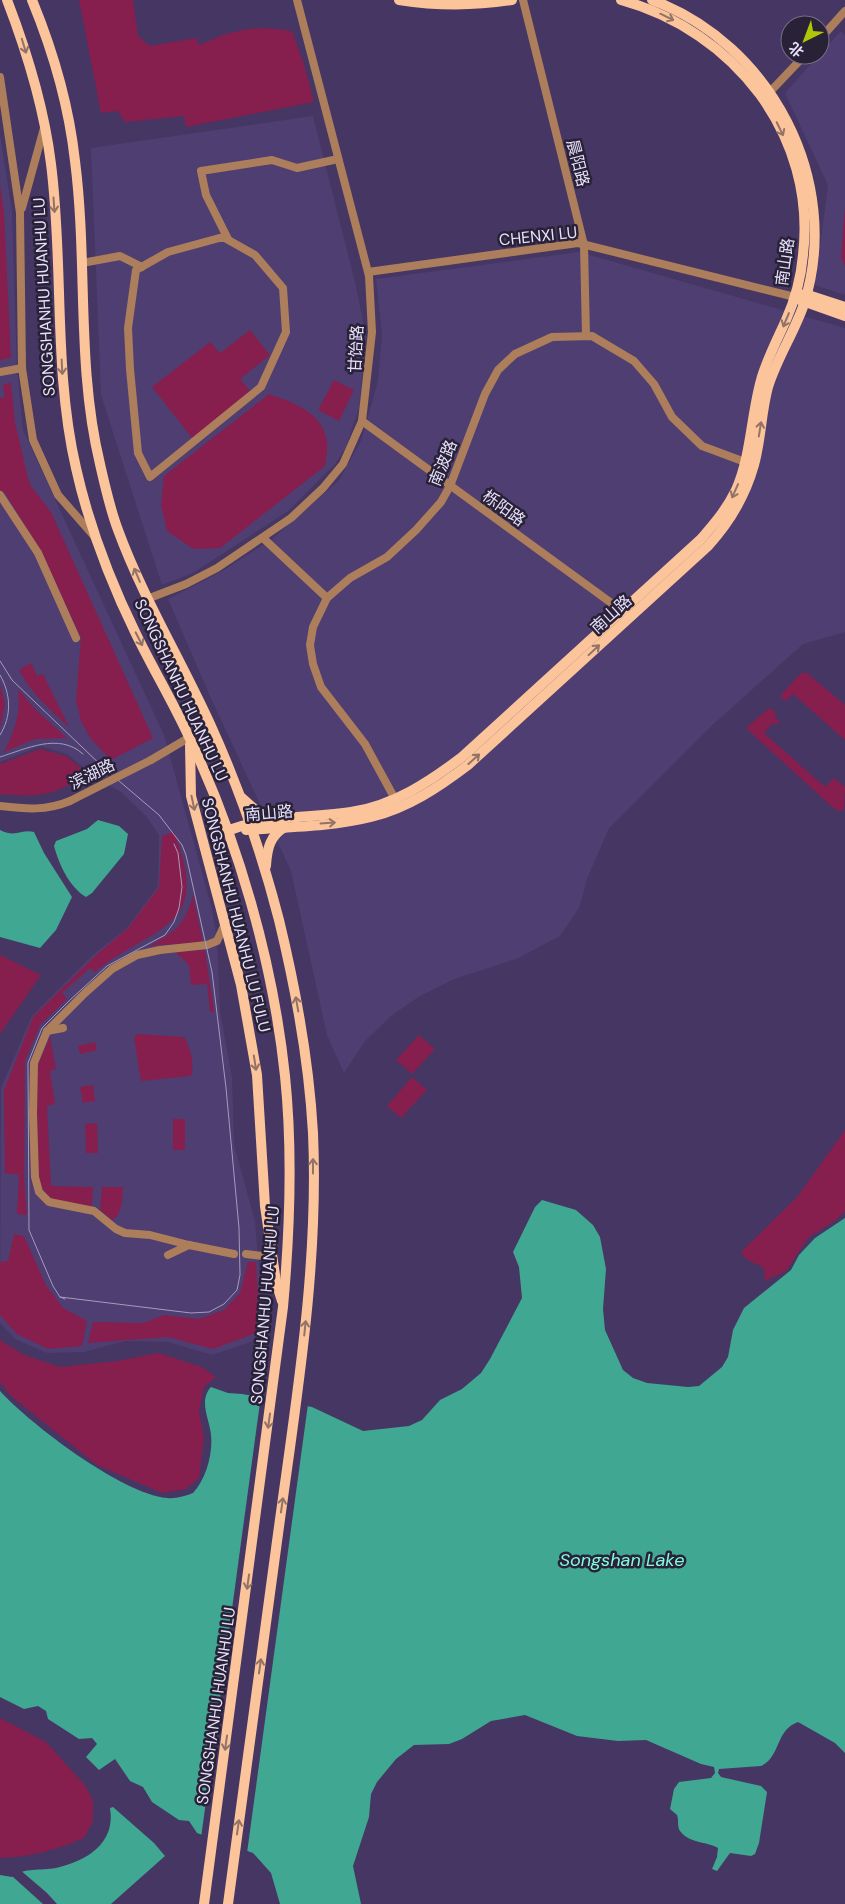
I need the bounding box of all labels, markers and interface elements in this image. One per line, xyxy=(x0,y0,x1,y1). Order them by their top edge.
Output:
one-way arrow xyxy=(659,12,674,22)
north arrow xyxy=(780,15,830,65)
one-way arrow xyxy=(19,37,29,53)
text: 北 xyxy=(785,38,808,61)
one-way arrow xyxy=(776,121,785,136)
street label: 晨阳路 xyxy=(562,137,594,189)
one-way arrow xyxy=(49,196,58,212)
street label: SONGSHANHU HUANHU LU xyxy=(28,197,60,397)
street label: CHENXI LU xyxy=(498,221,578,251)
street label: 南山路 xyxy=(771,237,799,287)
one-way arrow xyxy=(781,312,790,327)
street label: 甘饴路 xyxy=(344,324,368,374)
one-way arrow xyxy=(58,359,67,375)
one-way arrow xyxy=(755,421,765,437)
street label: 南波路 xyxy=(424,437,462,489)
one-way arrow xyxy=(729,483,739,498)
street label: 栎阳路 xyxy=(478,485,530,531)
one-way arrow xyxy=(132,568,141,583)
street label: 南山路 xyxy=(586,590,636,638)
street label: SONGSHANHU HUANHU LU xyxy=(129,595,233,785)
one-way arrow xyxy=(135,631,144,646)
one-way arrow xyxy=(588,644,600,656)
street label: 滨湖路 xyxy=(66,754,118,794)
one-way arrow xyxy=(467,754,480,765)
one-way arrow xyxy=(188,794,198,810)
street label: SONGSHANHU HUANHU LU FULU xyxy=(197,796,275,1034)
street label: 南山路 xyxy=(244,800,294,826)
one-way arrow xyxy=(320,818,336,828)
one-way arrow xyxy=(292,997,302,1013)
one-way arrow xyxy=(250,1054,260,1070)
one-way arrow xyxy=(308,1158,318,1174)
street label: SONGSHANHU HUANHU LU xyxy=(246,1205,284,1405)
one-way arrow xyxy=(300,1320,310,1336)
one-way arrow xyxy=(264,1412,274,1428)
one-way arrow xyxy=(277,1498,287,1514)
water label: Songshan Lake xyxy=(560,1548,684,1572)
one-way arrow xyxy=(242,1573,252,1589)
street label: SONGSHANHU HUANHU LU xyxy=(192,1606,240,1806)
one-way arrow xyxy=(255,1659,265,1675)
one-way arrow xyxy=(221,1734,231,1750)
one-way arrow xyxy=(233,1820,243,1836)

